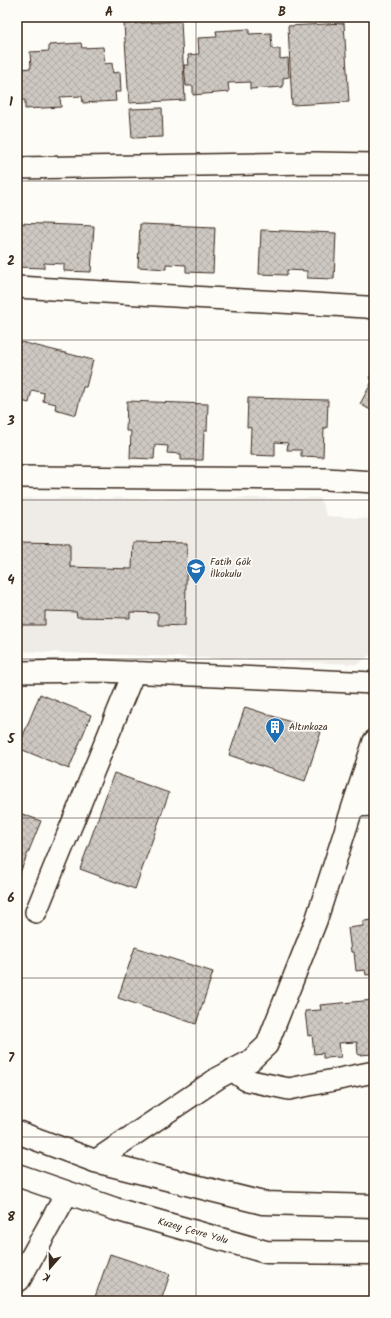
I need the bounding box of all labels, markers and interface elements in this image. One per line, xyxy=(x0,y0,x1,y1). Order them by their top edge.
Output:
text: A xyxy=(105,2,113,23)
text: B xyxy=(278,2,286,23)
text: 1 xyxy=(9,92,13,113)
text: 2 xyxy=(7,251,15,272)
text: 3 xyxy=(6,411,15,432)
place label: Fatih Gök İlkokulu xyxy=(210,554,251,582)
school or university icon: Fatih Gök İlkokulu xyxy=(185,557,207,585)
text: 4 xyxy=(7,570,15,591)
building icon: Altınkoza xyxy=(264,716,286,744)
place label: Altınkoza xyxy=(289,719,328,735)
text: 5 xyxy=(7,729,16,750)
text: 6 xyxy=(7,888,15,909)
text: 7 xyxy=(8,1048,15,1069)
text: 8 xyxy=(7,1207,15,1228)
street label: Kuzey Çevre Yolu xyxy=(156,1213,230,1249)
north arrow xyxy=(30,1248,70,1288)
text: K xyxy=(40,1267,53,1286)

